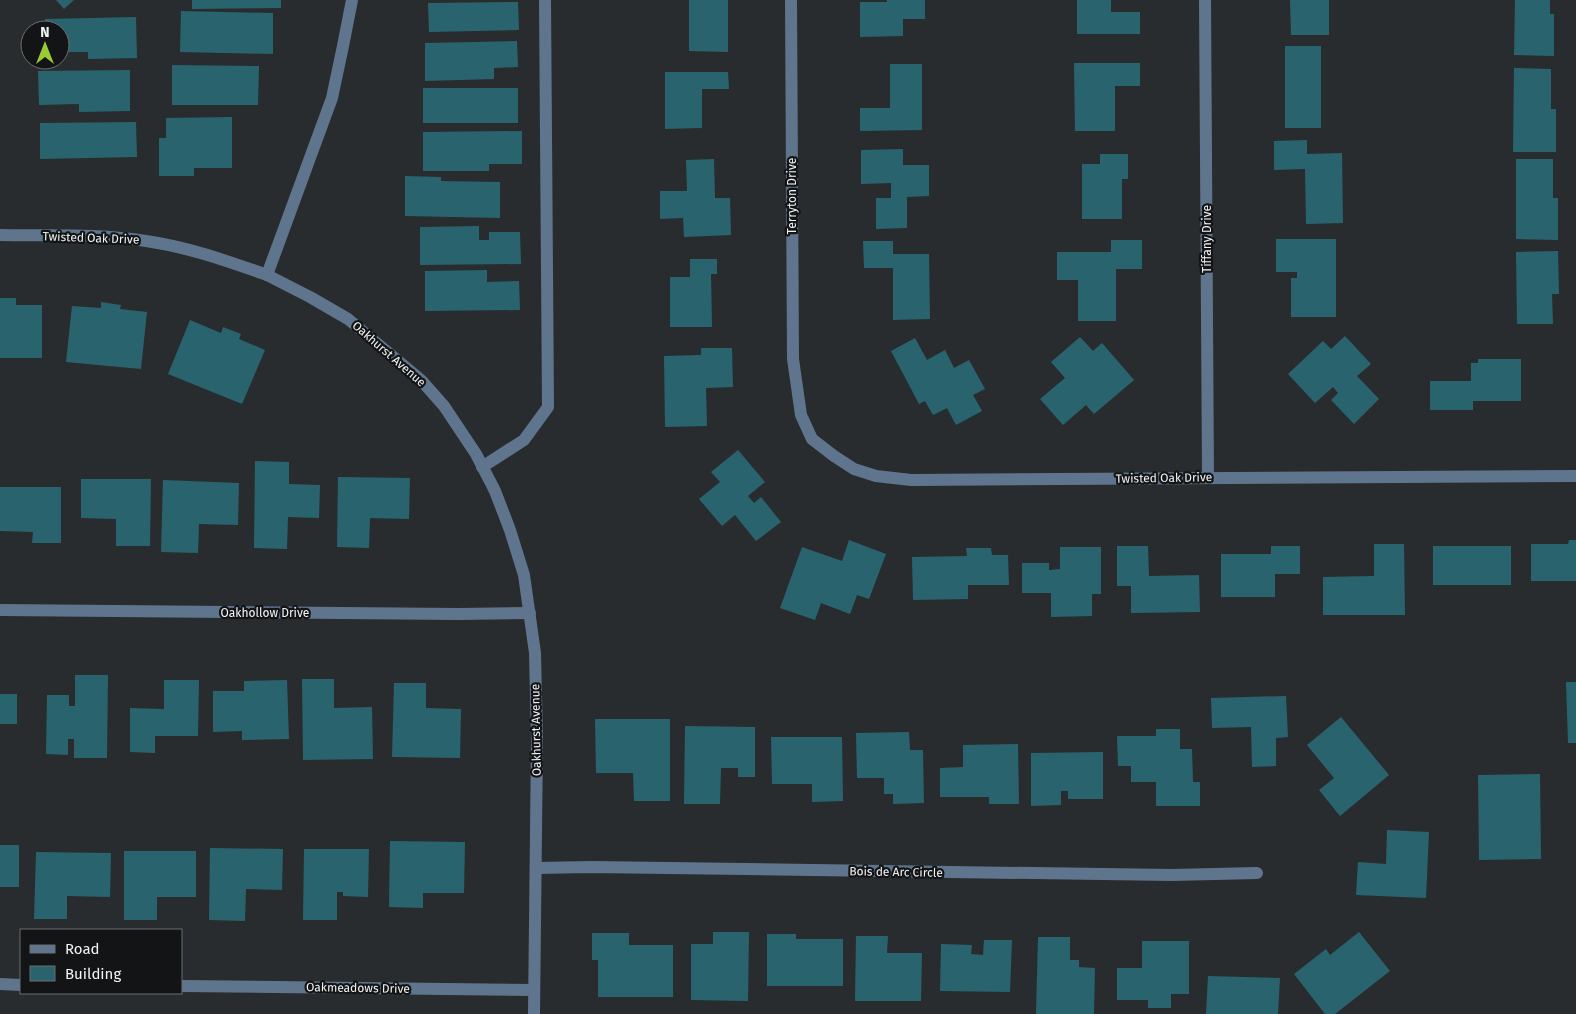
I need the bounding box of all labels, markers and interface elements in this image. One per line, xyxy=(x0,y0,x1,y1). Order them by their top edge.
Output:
north arrow xyxy=(20,20,70,70)
text: N xyxy=(40,24,50,41)
street label: Terryton Drive xyxy=(785,158,799,234)
street label: Tiffany Drive xyxy=(1200,205,1214,273)
street label: Twisted Oak Drive xyxy=(42,229,140,247)
street label: Oakhurst Avenue xyxy=(350,318,428,390)
street label: Twisted Oak Drive xyxy=(1116,470,1212,486)
street label: Oakhollow Drive xyxy=(221,606,309,620)
street label: Oakhurst Avenue xyxy=(528,684,544,776)
street label: Bois de Arc Circle xyxy=(849,864,943,880)
legend xyxy=(20,929,182,994)
text: Road xyxy=(65,940,100,958)
text: Building xyxy=(65,965,121,983)
street label: Oakmeadows Drive xyxy=(306,980,410,996)

